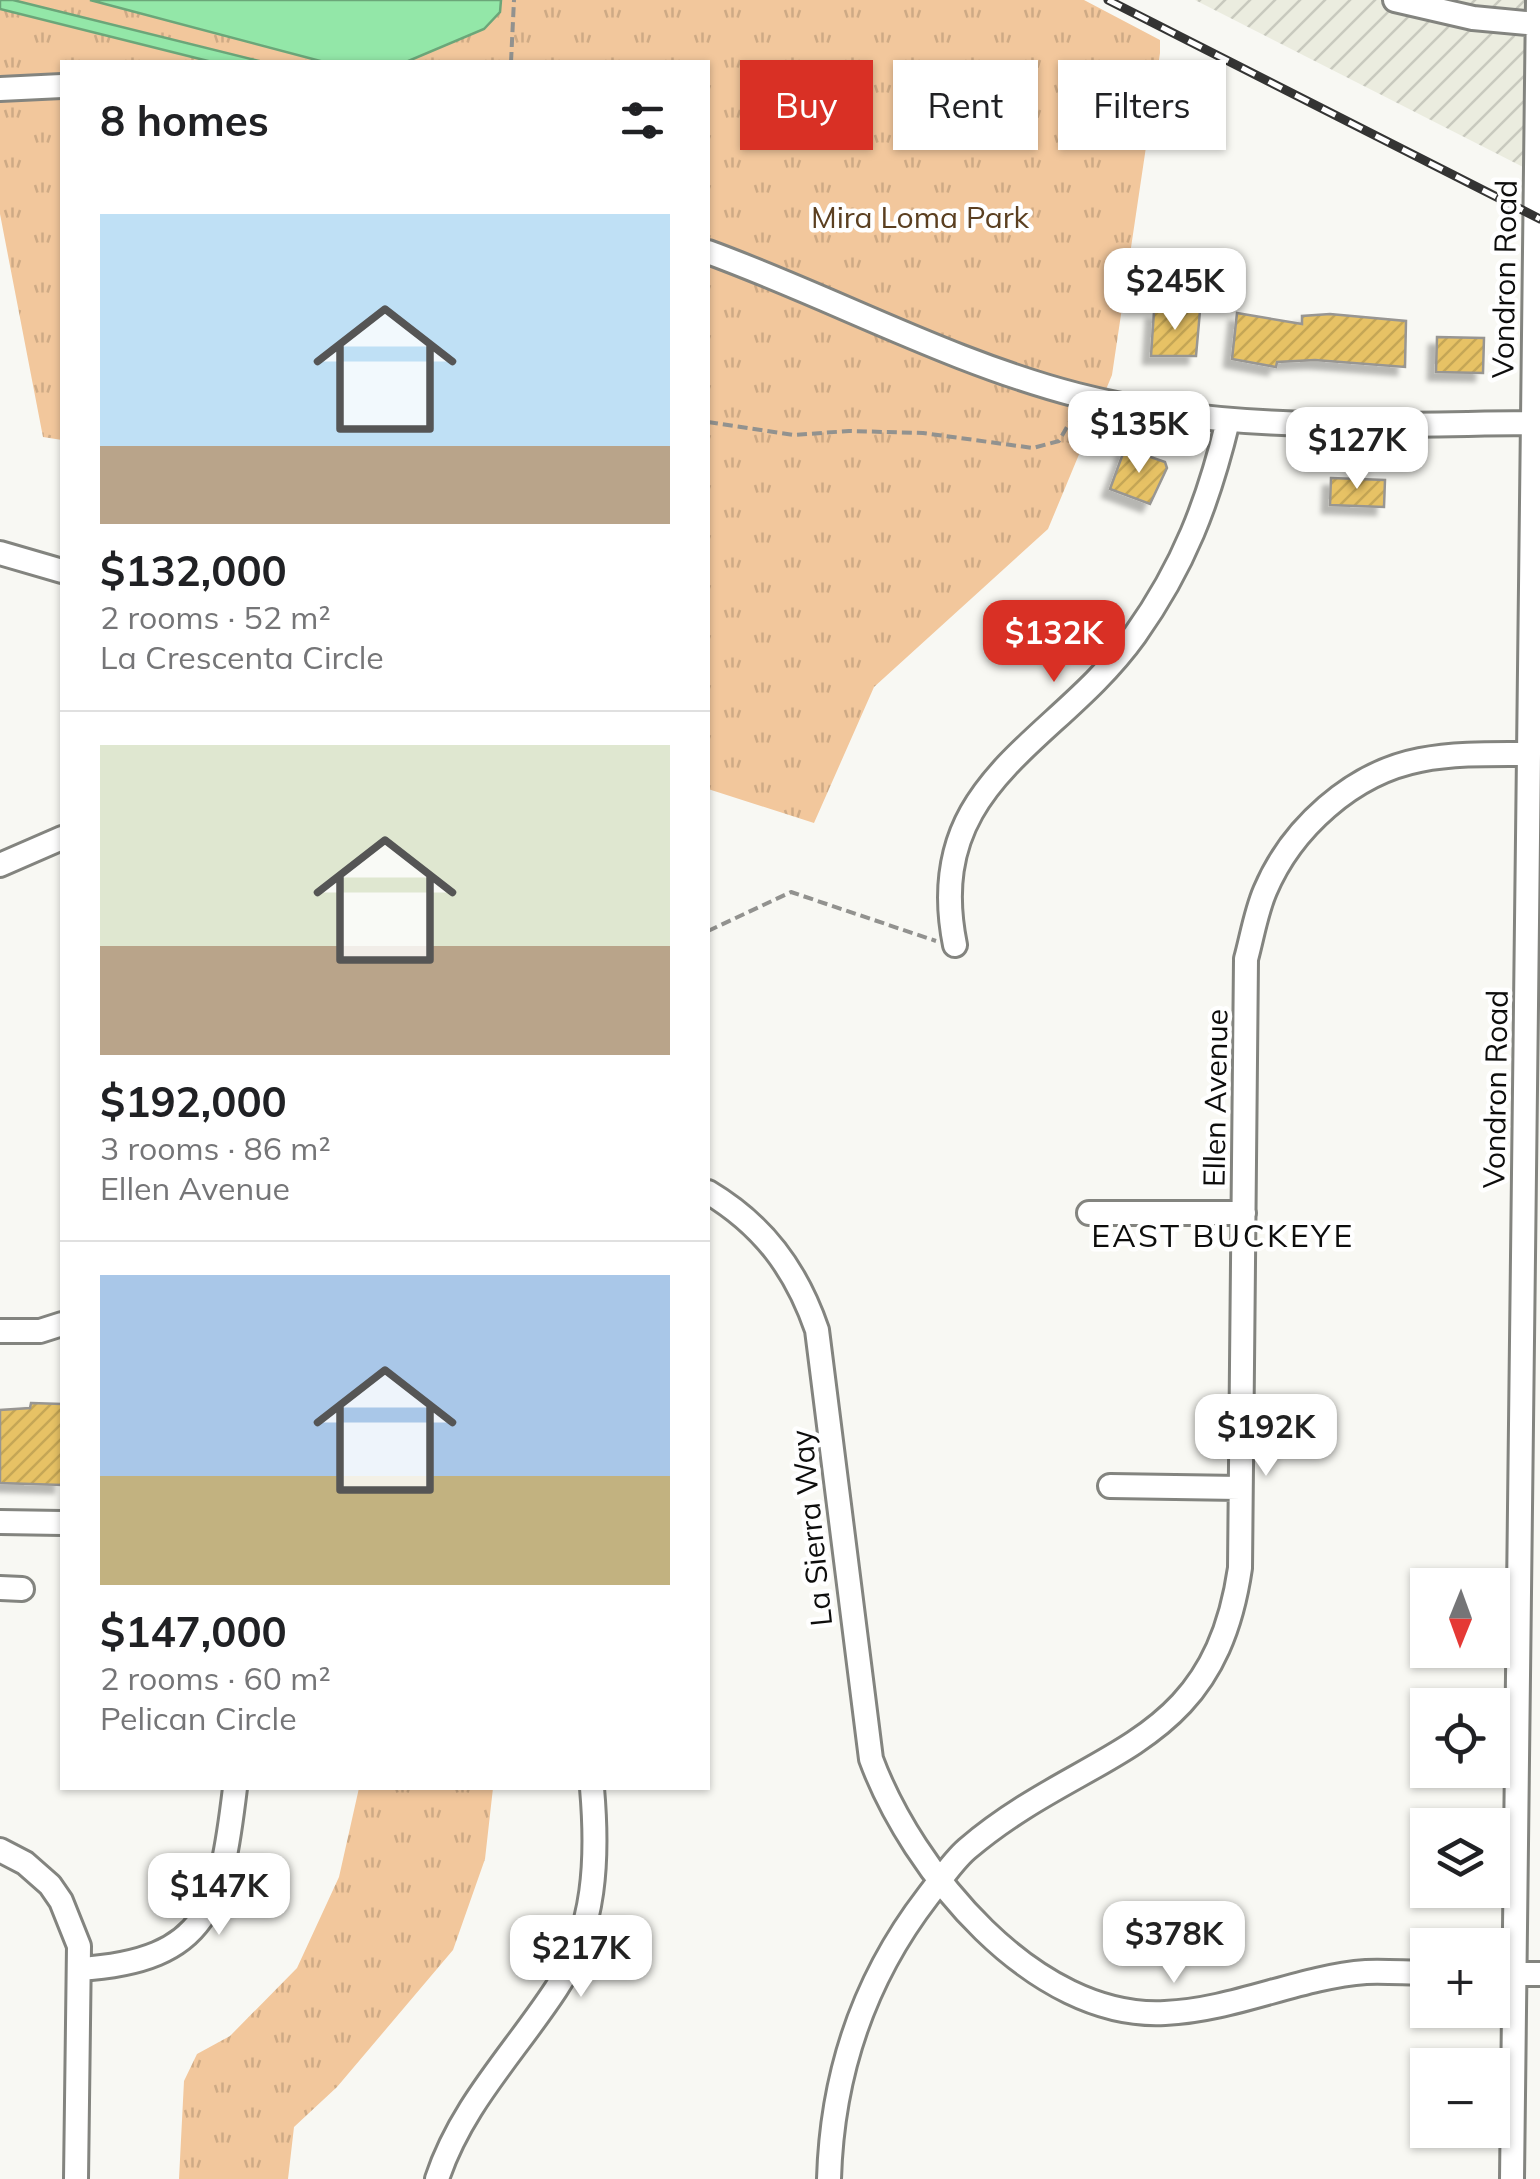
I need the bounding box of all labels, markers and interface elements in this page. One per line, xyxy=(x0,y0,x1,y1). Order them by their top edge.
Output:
chip: Buy xyxy=(740,60,873,150)
chip: Rent xyxy=(893,60,1038,150)
chip: Filters xyxy=(1058,60,1226,150)
icon: filters xyxy=(615,93,670,148)
text: 8 homes xyxy=(100,94,269,147)
street label: Vondron Road xyxy=(1483,179,1525,379)
park label: Mira Loma Park xyxy=(811,198,1030,236)
pin: $245K xyxy=(1105,248,1245,333)
text: $245K xyxy=(1126,260,1224,300)
icon: home xyxy=(295,279,475,459)
pin: $135K xyxy=(1069,391,1209,476)
text: $135K xyxy=(1090,403,1188,443)
pin: $127K xyxy=(1287,407,1427,492)
text: $127K xyxy=(1308,419,1406,459)
text: $132,000 xyxy=(100,544,287,597)
text: 2 rooms · 52 m² xyxy=(100,597,331,637)
pin: $132K xyxy=(984,600,1124,685)
text: $132K xyxy=(1005,612,1103,652)
text: La Crescenta Circle xyxy=(100,637,384,677)
icon: home xyxy=(295,810,475,990)
street label: Vondron Road xyxy=(1474,989,1516,1189)
street label: Ellen Avenue xyxy=(1194,1009,1236,1187)
text: $192,000 xyxy=(100,1075,287,1128)
text: 3 rooms · 86 m² xyxy=(100,1128,331,1168)
text: Ellen Avenue xyxy=(100,1168,290,1208)
district label: EAST BUCKEYE xyxy=(1091,1215,1355,1255)
icon: home xyxy=(295,1340,475,1520)
pin: $192K xyxy=(1196,1394,1336,1479)
text: $192K xyxy=(1217,1406,1315,1446)
street label: La Sierra Way xyxy=(782,1428,840,1628)
north arrow xyxy=(1410,1568,1510,1668)
map controls xyxy=(1410,1568,1510,2148)
text: $147,000 xyxy=(100,1605,287,1658)
text: 2 rooms · 60 m² xyxy=(100,1658,331,1698)
button: locate xyxy=(1410,1688,1510,1788)
text: Pelican Circle xyxy=(100,1698,297,1738)
button: layers xyxy=(1410,1808,1510,1908)
pin: $147K xyxy=(149,1853,289,1938)
text: $147K xyxy=(170,1865,268,1905)
pin: $378K xyxy=(1104,1901,1244,1986)
text: $378K xyxy=(1125,1913,1223,1953)
pin: $217K xyxy=(511,1915,651,2000)
text: $217K xyxy=(532,1927,630,1967)
button: + xyxy=(1410,1928,1510,2028)
button: − xyxy=(1410,2048,1510,2148)

